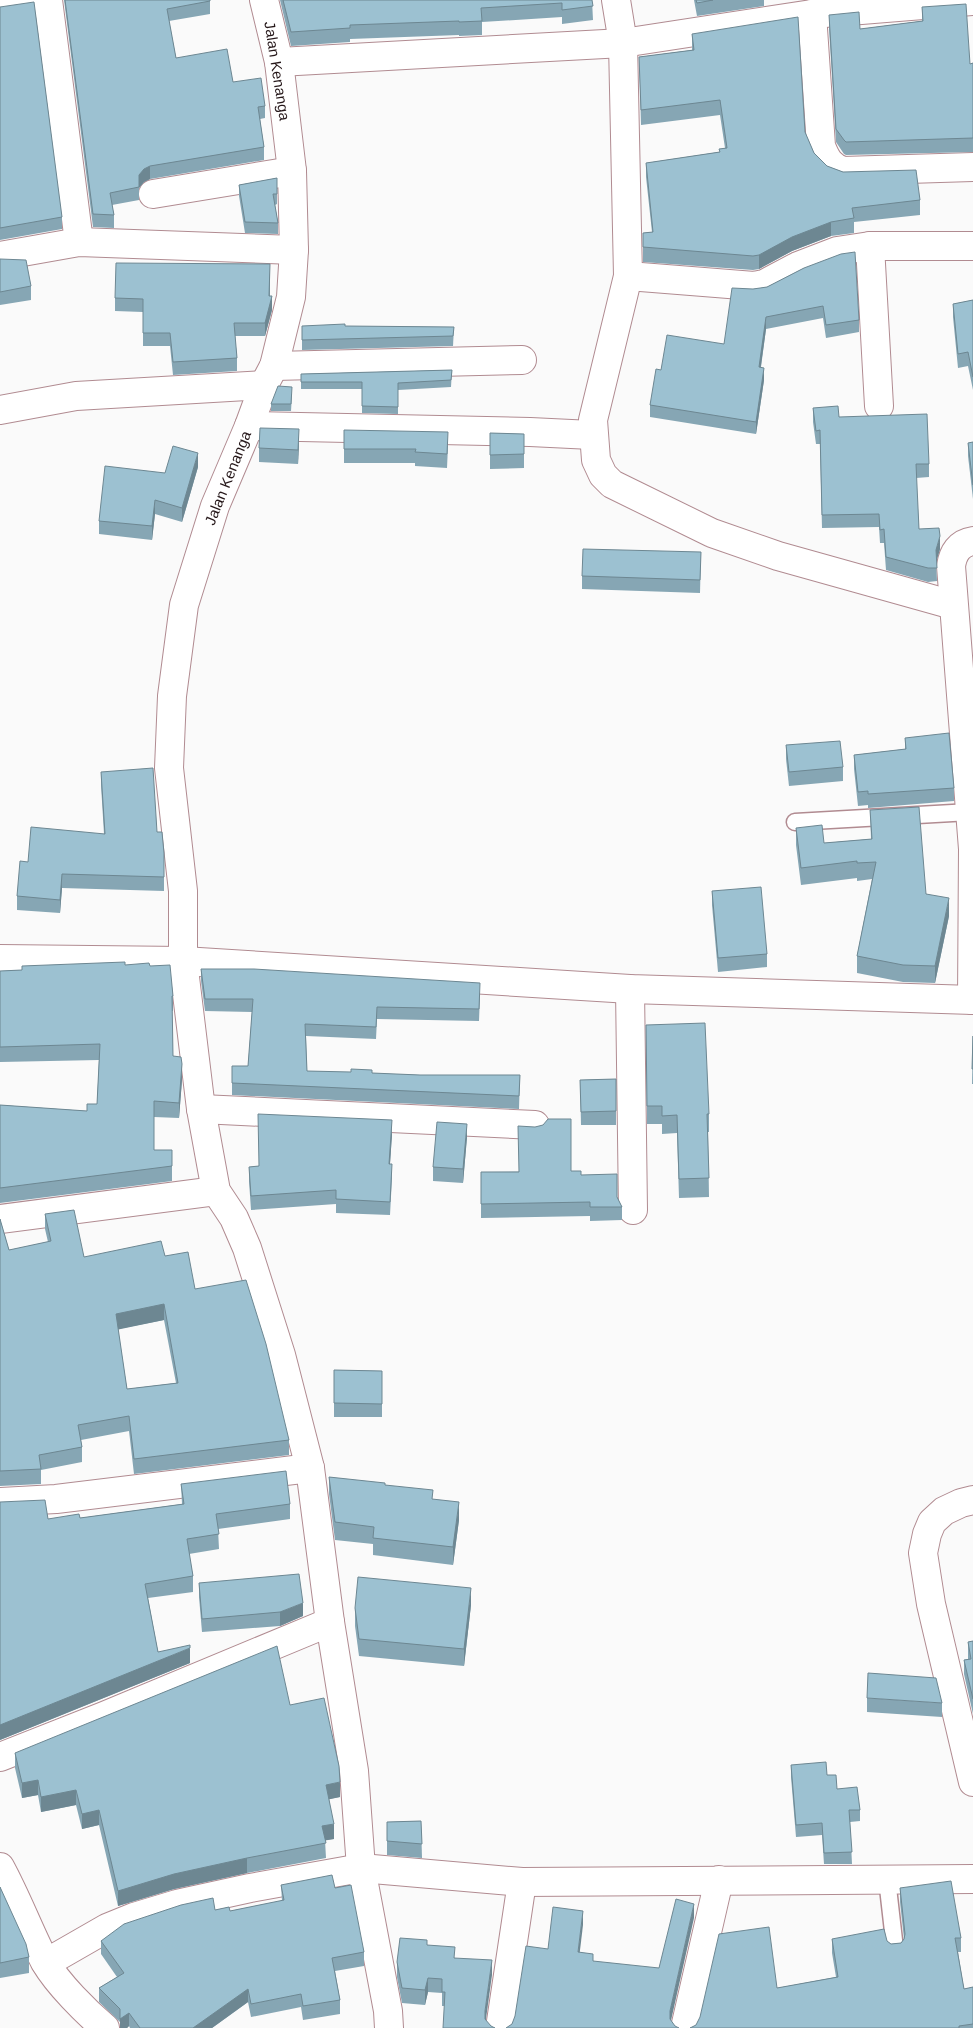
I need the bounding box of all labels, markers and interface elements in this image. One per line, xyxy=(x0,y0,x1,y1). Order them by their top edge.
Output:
street label: Jalan Kenanga xyxy=(261,20,294,122)
street label: Jalan Kenanga xyxy=(201,428,254,527)

